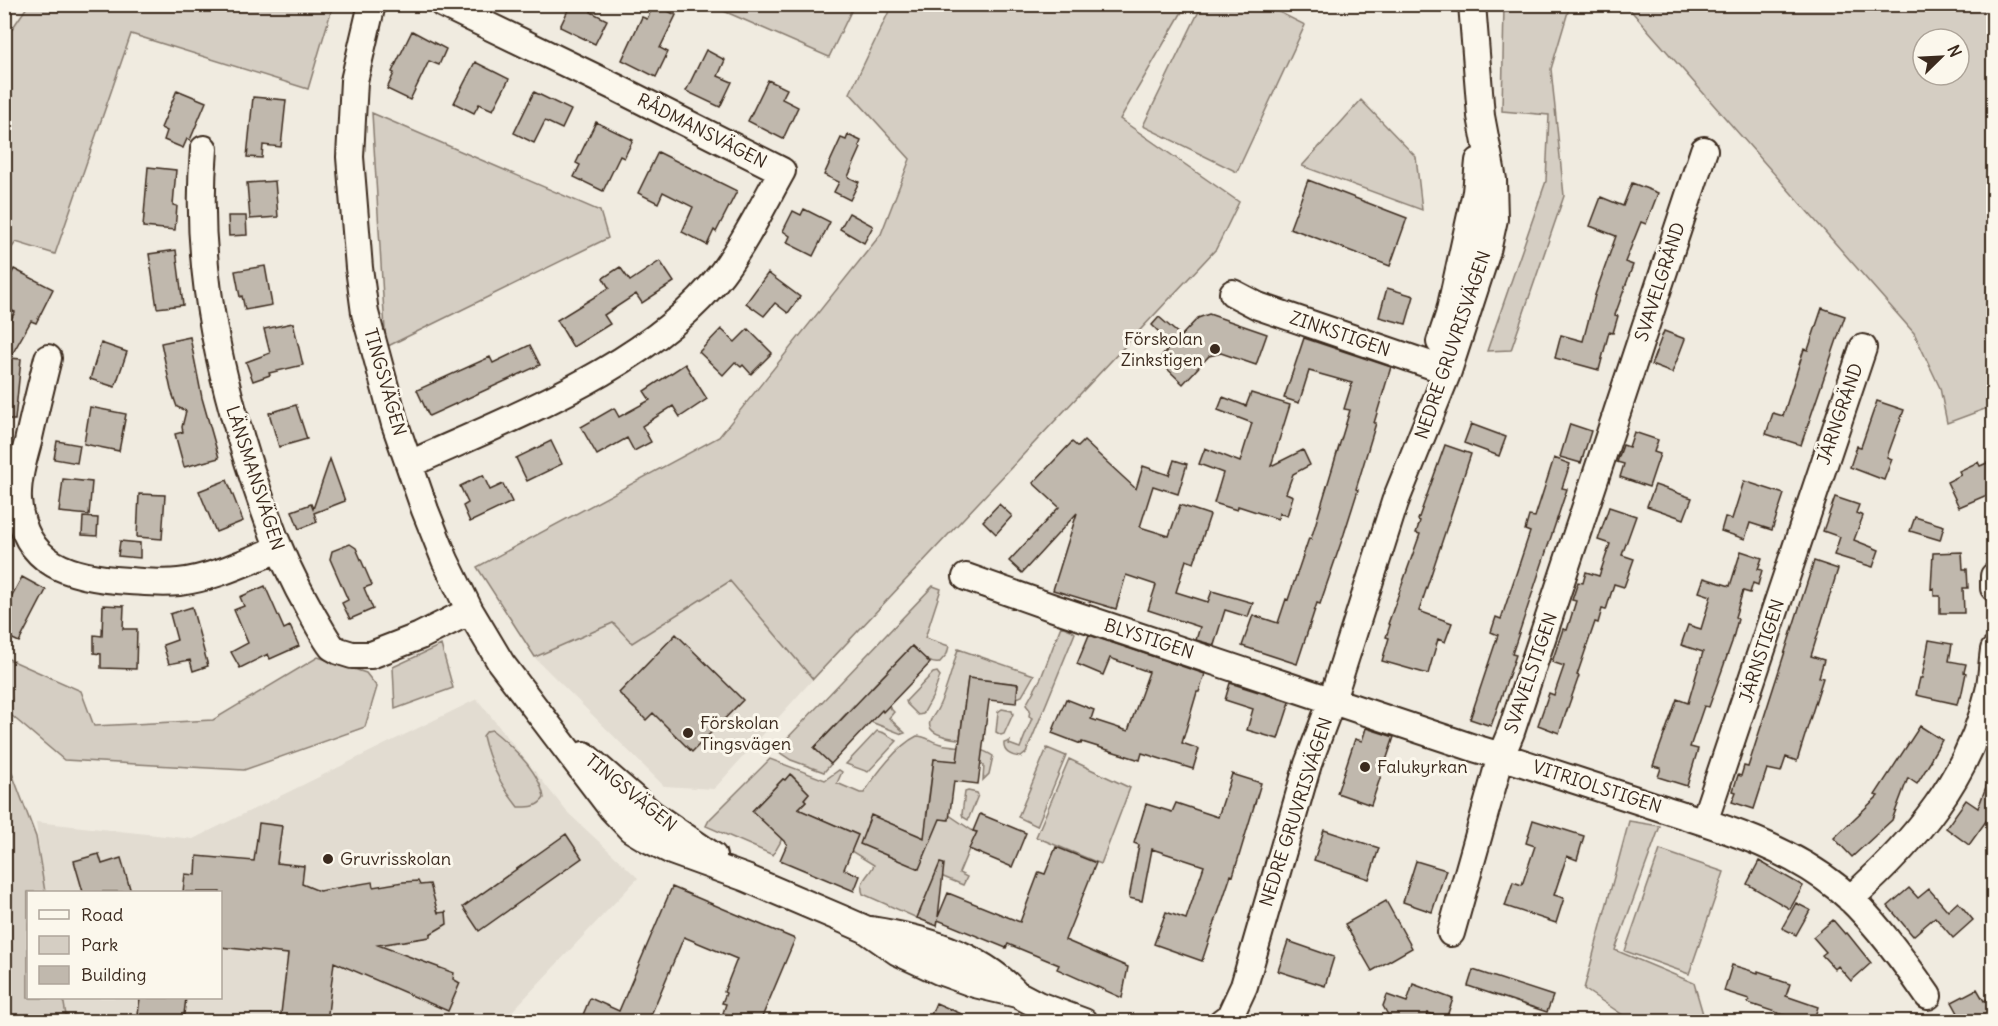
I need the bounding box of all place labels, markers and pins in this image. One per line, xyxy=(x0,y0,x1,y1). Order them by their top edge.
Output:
place label: Förskolan Zinkstigen xyxy=(1121,327,1203,371)
marker: Förskolan Zinkstigen xyxy=(1208,342,1222,356)
place label: Förskolan Tingsvägen xyxy=(700,711,791,755)
marker: Förskolan Tingsvägen xyxy=(681,726,695,740)
place label: Falukyrkan xyxy=(1377,755,1468,778)
marker: Falukyrkan xyxy=(1358,760,1372,774)
place label: Gruvrisskolan xyxy=(340,847,451,870)
marker: Gruvrisskolan xyxy=(321,852,335,866)

